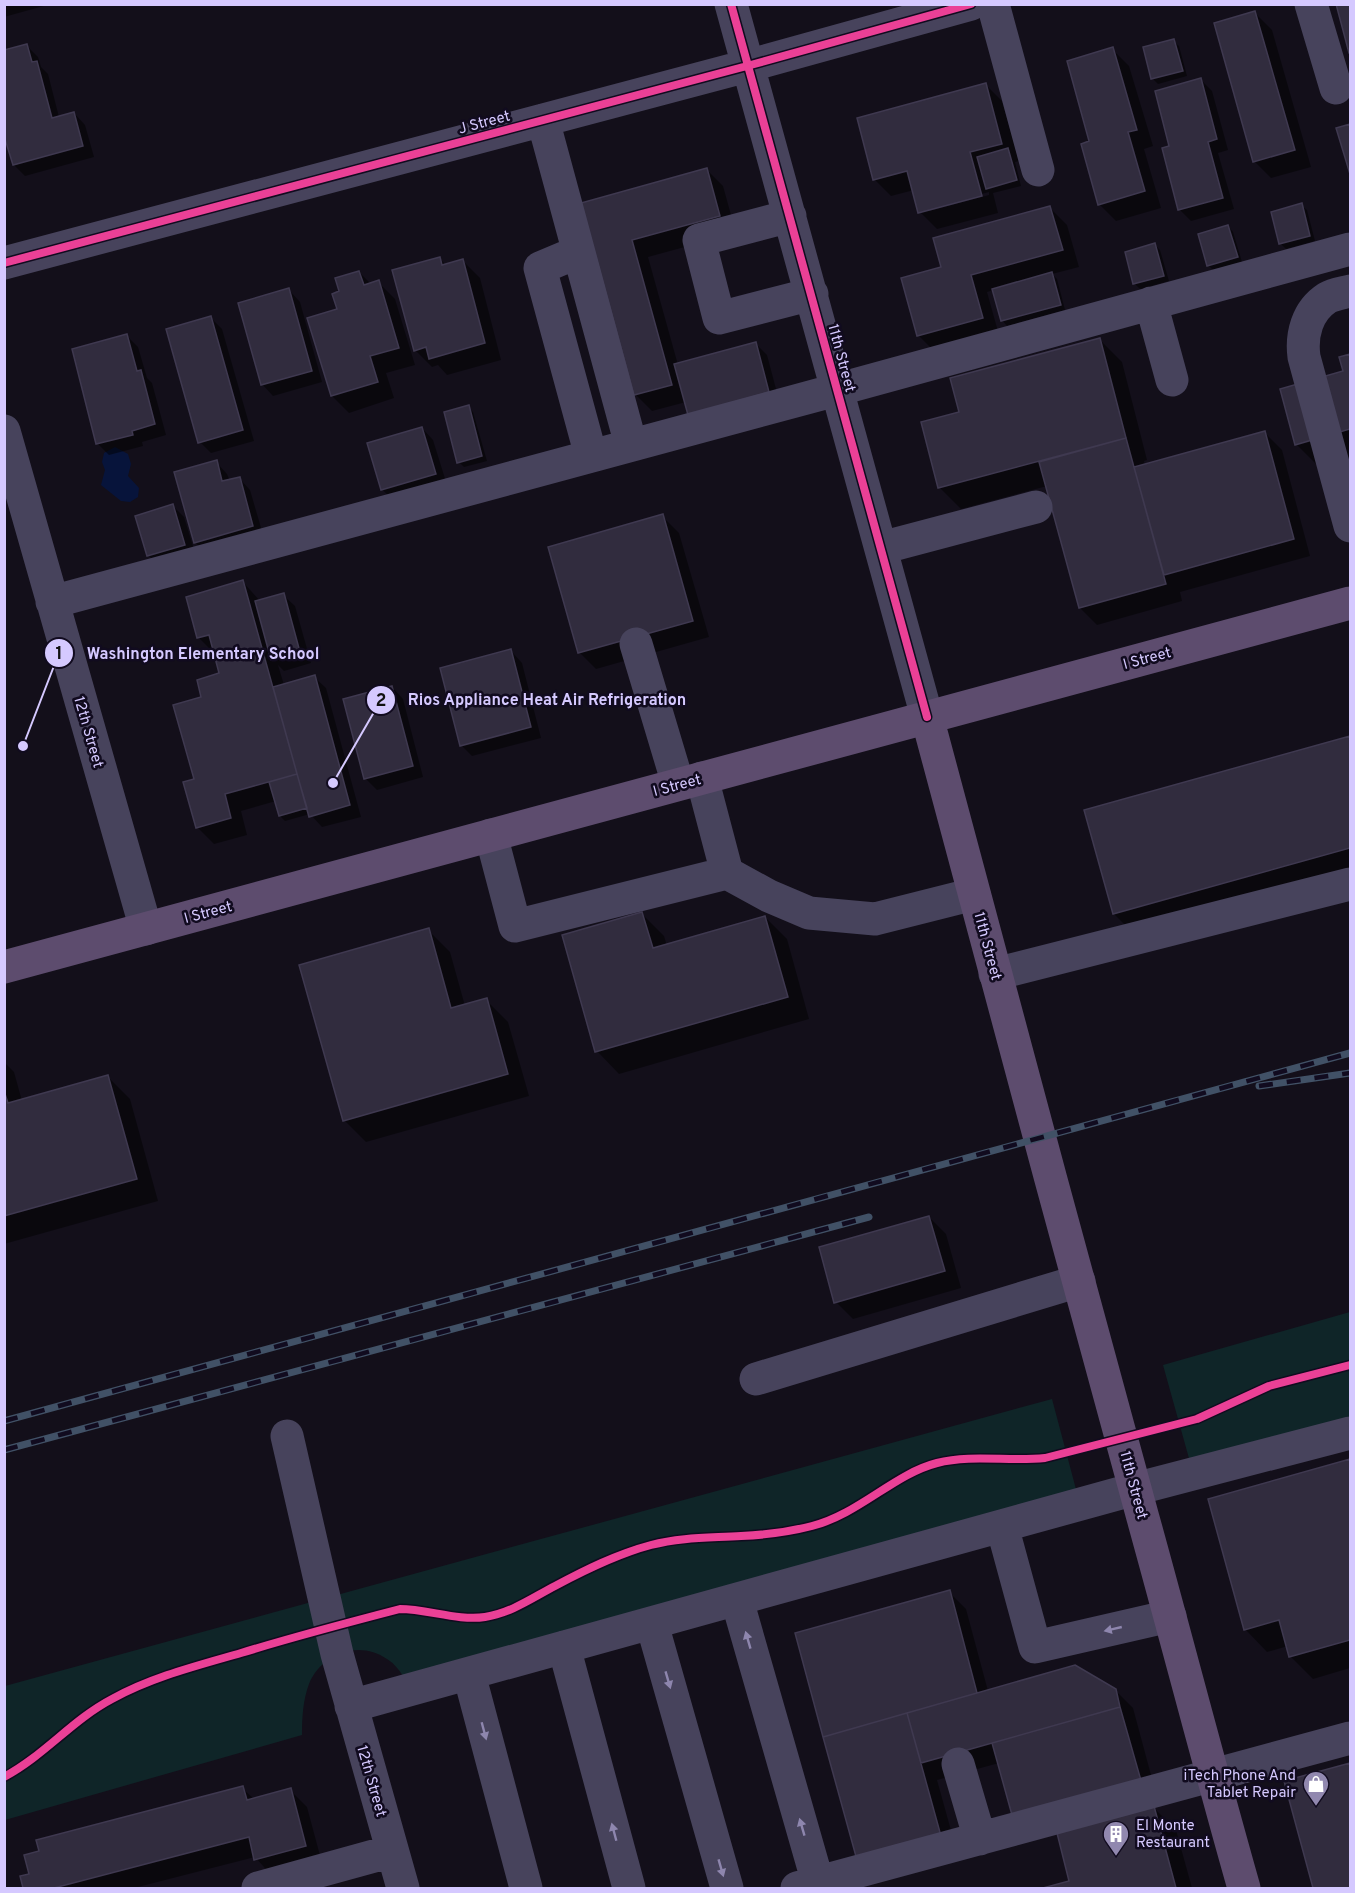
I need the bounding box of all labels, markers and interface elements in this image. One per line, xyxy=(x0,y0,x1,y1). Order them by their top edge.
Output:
street label: J Street xyxy=(456,107,512,139)
street label: 11th Street xyxy=(822,322,859,395)
callout: Washington Elementary School xyxy=(44,636,331,670)
text: 1 xyxy=(55,643,63,666)
street label: I Street xyxy=(1121,644,1174,675)
text: Washington Elementary School xyxy=(87,645,319,665)
callout: Rios Appliance Heat Air Refrigeration xyxy=(366,683,699,717)
text: 2 xyxy=(375,690,387,713)
text: Rios Appliance Heat Air Refrigeration xyxy=(408,691,686,711)
street label: 12th Street xyxy=(68,695,107,770)
street label: I Street xyxy=(651,771,704,802)
street label: I Street xyxy=(182,898,235,929)
street label: 11th Street xyxy=(968,910,1005,983)
street label: 11th Street xyxy=(1114,1449,1151,1522)
one-way arrow xyxy=(1103,1625,1122,1634)
one-way arrow xyxy=(743,1631,753,1649)
one-way arrow xyxy=(664,1671,673,1689)
one-way arrow xyxy=(480,1722,489,1740)
street label: 12th Street xyxy=(351,1744,390,1819)
place label: iTech Phone And Tablet Repair xyxy=(1184,1767,1296,1803)
shop icon: iTech Phone And Tablet Repair xyxy=(1301,1769,1331,1807)
place label: El Monte Restaurant xyxy=(1136,1817,1210,1853)
one-way arrow xyxy=(797,1818,806,1836)
building icon: El Monte Restaurant xyxy=(1101,1819,1131,1857)
one-way arrow xyxy=(608,1823,618,1841)
one-way arrow xyxy=(717,1859,726,1877)

